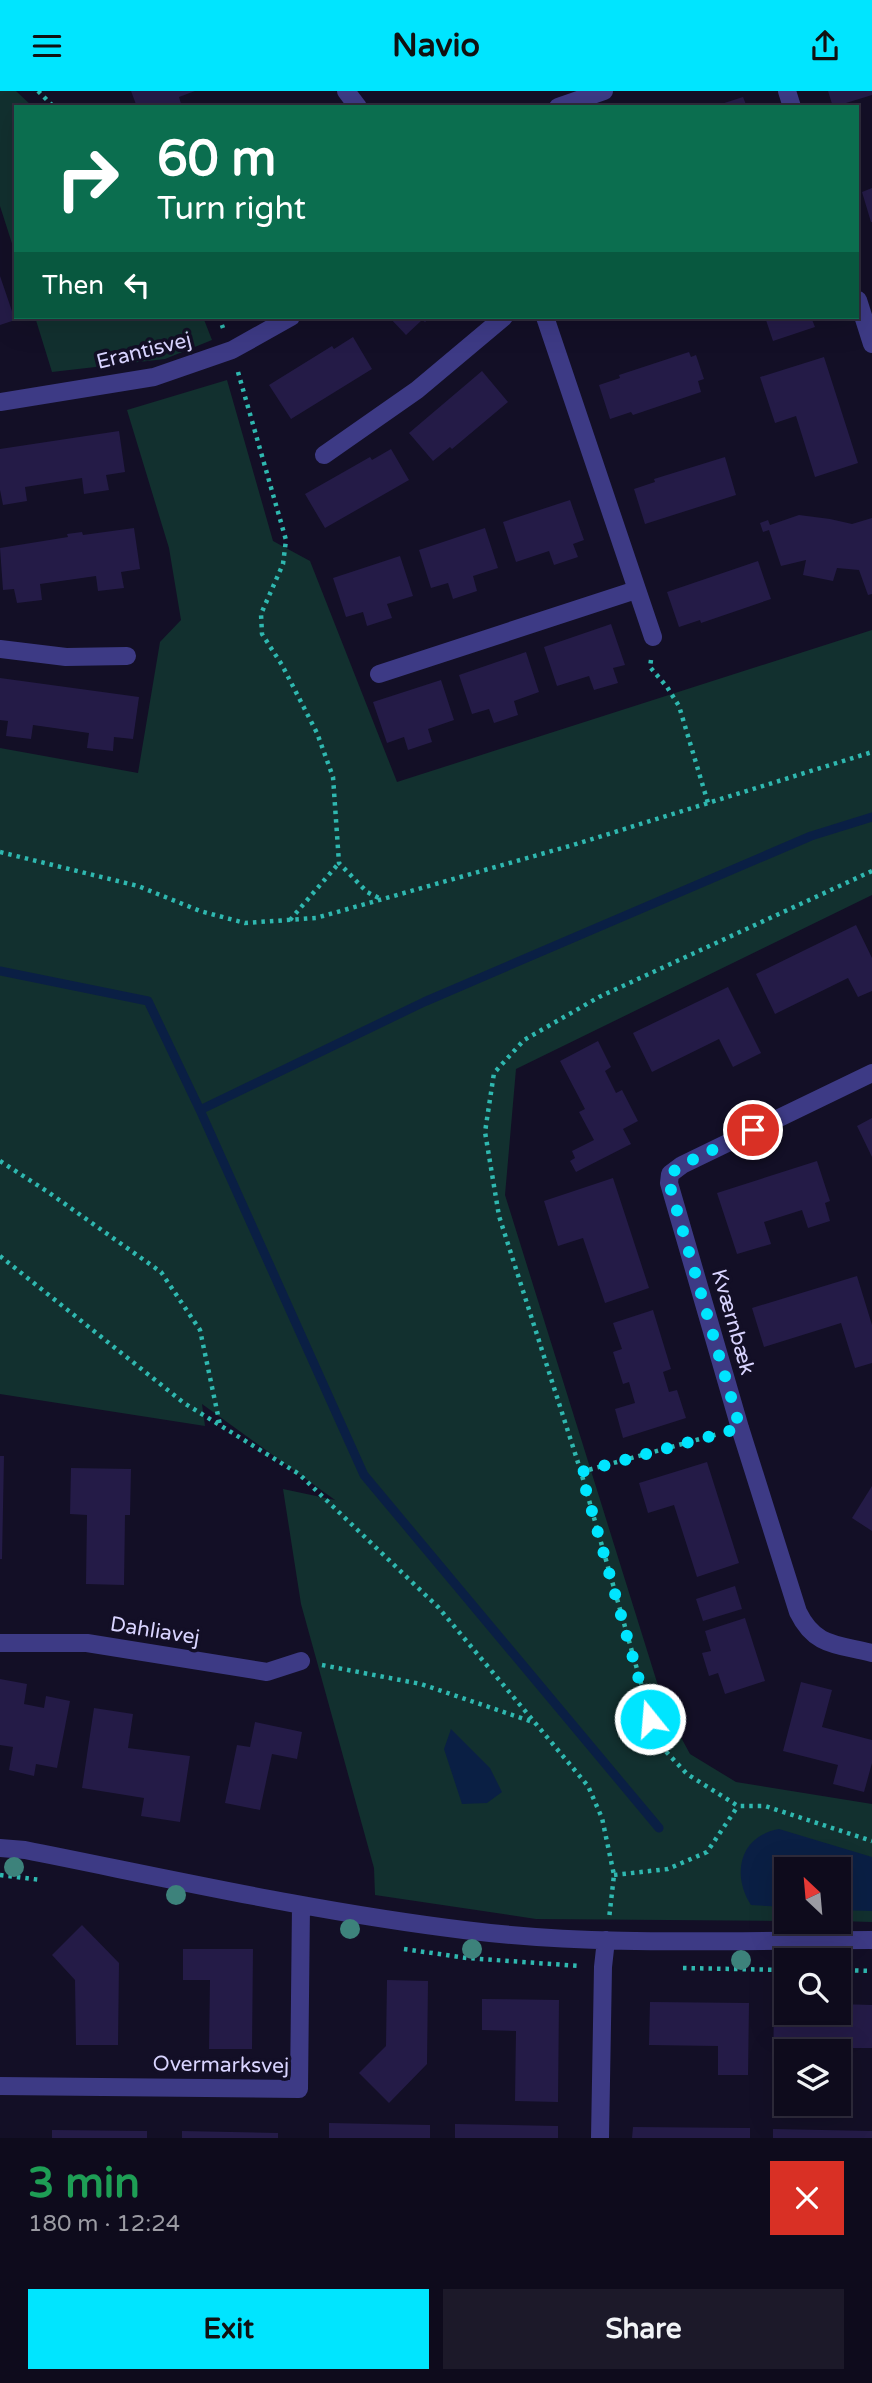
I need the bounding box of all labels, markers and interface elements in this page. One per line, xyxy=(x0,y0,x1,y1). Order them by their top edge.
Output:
icon: menu xyxy=(28,27,66,65)
text: Navio xyxy=(392,27,480,65)
icon: share xyxy=(806,27,844,65)
text: 60 m xyxy=(157,130,276,189)
icon: right xyxy=(42,133,133,224)
text: Turn right xyxy=(157,190,306,228)
icon: left xyxy=(118,266,156,304)
text: Then xyxy=(42,270,104,301)
street label: Erantisvej xyxy=(94,327,194,375)
pin xyxy=(723,1100,783,1160)
icon: arrive xyxy=(734,1111,772,1149)
street label: Kværnbæk xyxy=(706,1266,760,1378)
street label: Dahliavej xyxy=(108,1612,202,1650)
position arrow xyxy=(613,1682,687,1756)
north arrow xyxy=(774,1857,850,1934)
map controls xyxy=(774,1857,851,2116)
button: search xyxy=(774,1948,851,2025)
button: layers xyxy=(774,2039,851,2116)
street label: Overmarksvej xyxy=(152,2051,290,2079)
text: 3 min xyxy=(28,2158,140,2209)
button: close xyxy=(770,2161,844,2235)
text: 180 m · 12:24 xyxy=(28,2210,180,2238)
button: Exit xyxy=(28,2289,429,2369)
button: Share xyxy=(443,2289,844,2369)

